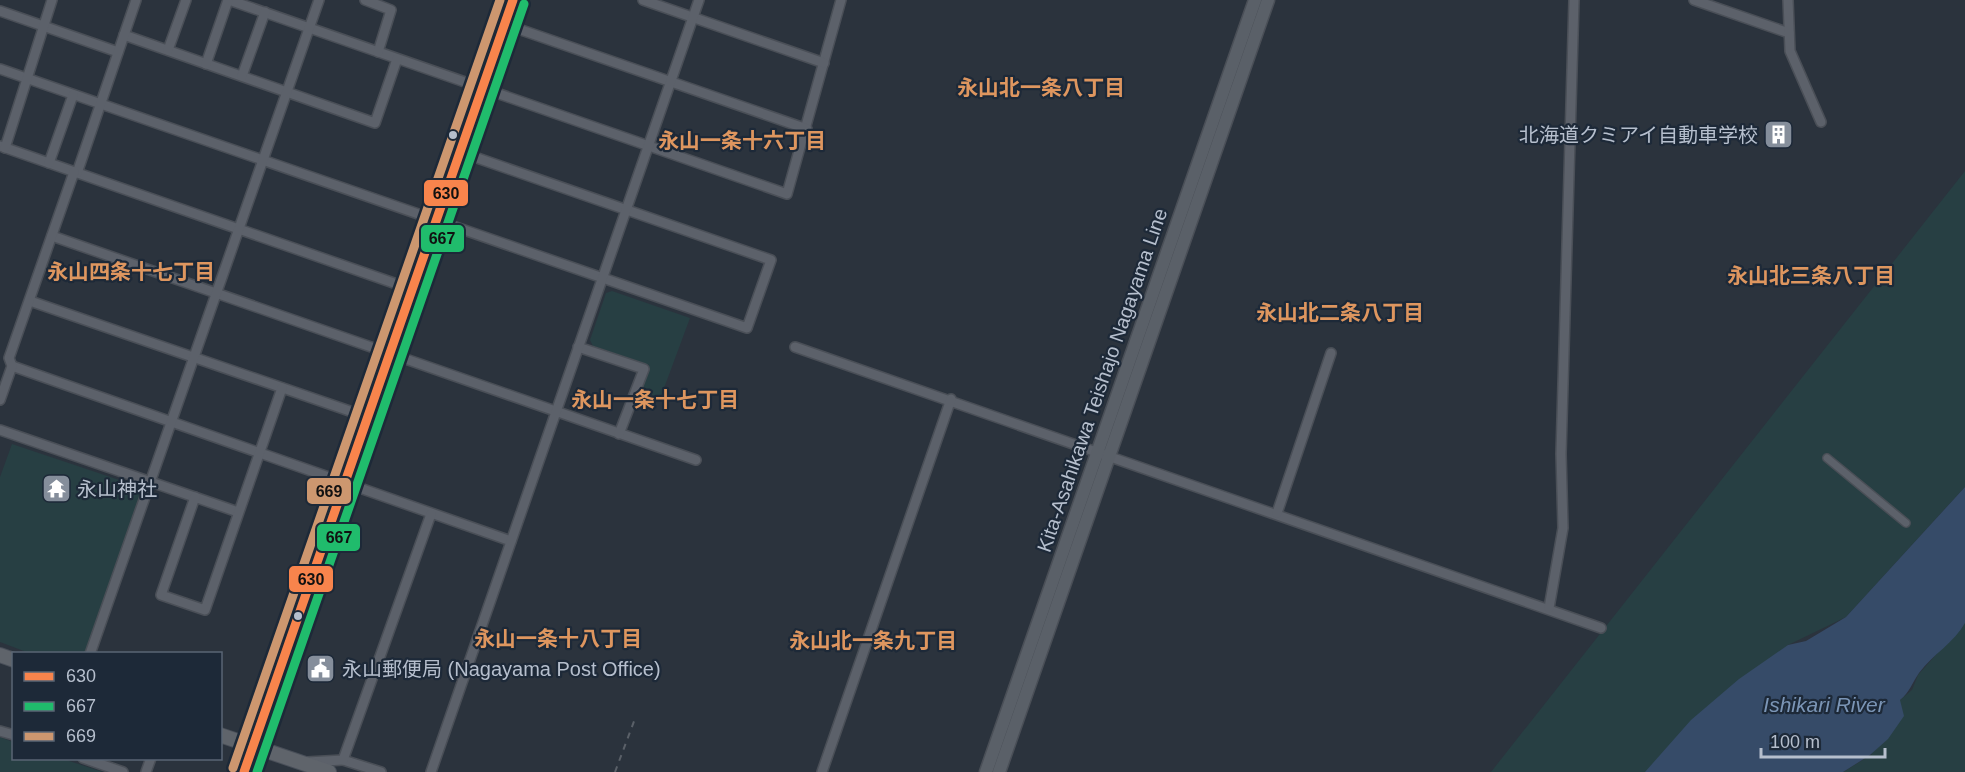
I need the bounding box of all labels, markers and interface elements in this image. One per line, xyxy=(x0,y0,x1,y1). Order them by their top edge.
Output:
district label: 永山北一条八丁目 xyxy=(957,76,1125,99)
building icon: 北海道クミアイ自動車学校 xyxy=(1763,119,1795,151)
place label: 北海道クミアイ自動車学校 xyxy=(1519,124,1758,146)
unlabelled marker xyxy=(447,129,459,141)
district label: 永山一条十六丁目 xyxy=(658,129,826,152)
line badge: 630 xyxy=(423,179,469,207)
text: 630 xyxy=(433,185,459,202)
street label: Kita-Asahikawa Teishajo Nagayama Line xyxy=(1033,205,1171,555)
line badge: 667 xyxy=(420,224,465,253)
text: 667 xyxy=(429,230,455,247)
district label: 永山四条十七丁目 xyxy=(47,260,215,283)
district label: 永山北三条八丁目 xyxy=(1727,264,1895,287)
district label: 永山北二条八丁目 xyxy=(1256,301,1424,324)
district label: 永山一条十七丁目 xyxy=(571,388,739,411)
temple icon: 永山神社 xyxy=(40,473,72,505)
line badge: 669 xyxy=(306,477,352,505)
place label: 永山神社 xyxy=(77,478,157,500)
text: 669 xyxy=(316,483,342,500)
line badge: 667 xyxy=(316,523,361,552)
text: 667 xyxy=(326,529,352,546)
line badge: 630 xyxy=(288,565,334,593)
text: 630 xyxy=(298,571,324,588)
unlabelled marker xyxy=(292,610,304,622)
district label: 永山一条十八丁目 xyxy=(474,627,642,650)
district label: 永山北一条九丁目 xyxy=(789,629,957,652)
legend xyxy=(12,652,222,760)
public building icon: 永山郵便局 (Nagayama Post Office) xyxy=(305,653,337,685)
place label: 永山郵便局 (Nagayama Post Office) xyxy=(342,658,661,680)
text: 630 xyxy=(66,666,96,686)
water label: Ishikari River xyxy=(1763,693,1886,716)
text: 667 xyxy=(66,696,96,716)
scale bar xyxy=(1761,721,1886,759)
text: 669 xyxy=(66,726,96,746)
text: 100 m xyxy=(1770,732,1820,752)

